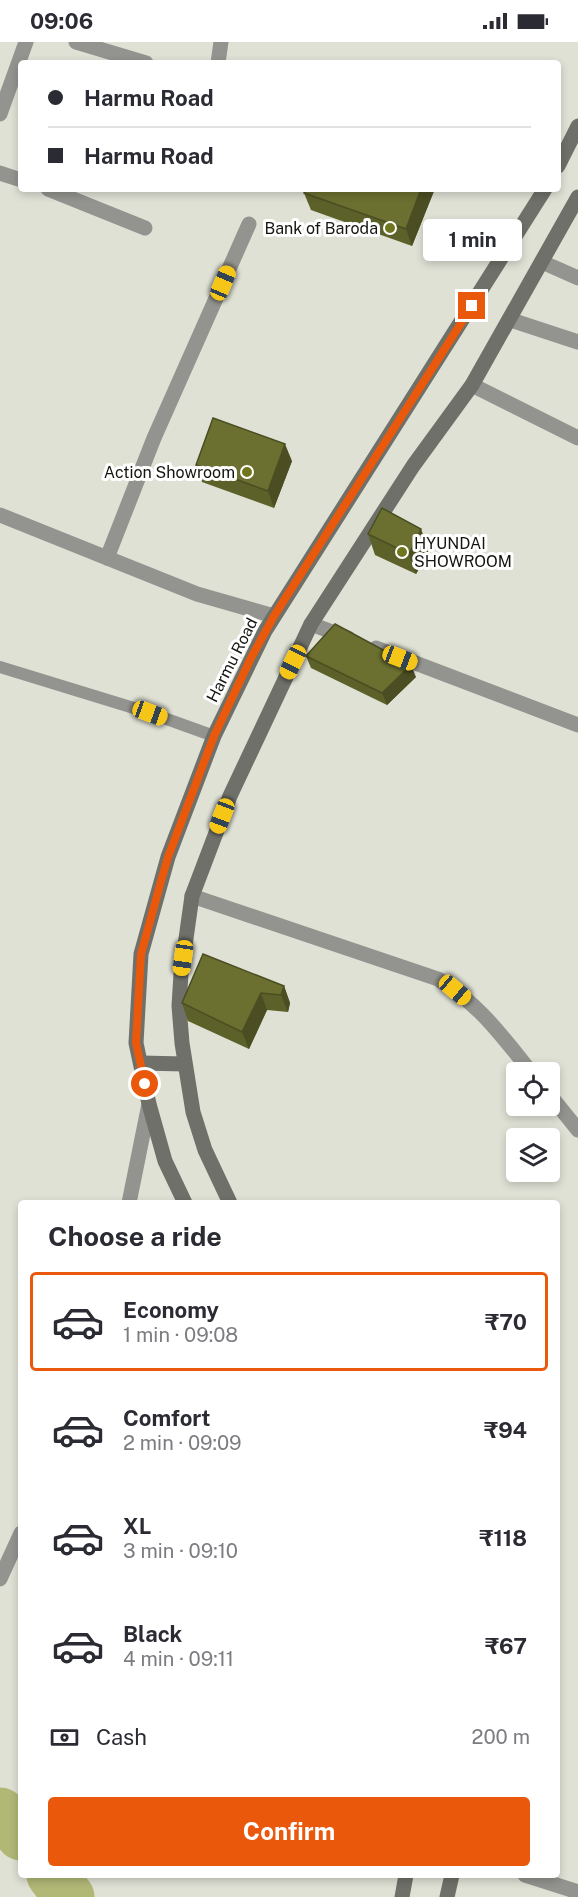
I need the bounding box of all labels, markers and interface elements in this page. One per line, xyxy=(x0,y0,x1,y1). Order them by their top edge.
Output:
text: 09:06 xyxy=(30,8,93,34)
text: Harmu Road xyxy=(84,85,214,111)
text: Harmu Road xyxy=(84,143,214,169)
place label: Bank of Baroda xyxy=(264,219,378,238)
callout: 1 min xyxy=(422,219,522,261)
marker: Bank of Baroda xyxy=(383,221,397,235)
text: 1 min xyxy=(448,228,497,252)
car xyxy=(208,263,238,303)
route end xyxy=(458,292,485,319)
place label: Action Showroom xyxy=(104,463,235,482)
marker: Action Showroom xyxy=(240,465,254,479)
place label: HYUNDAI SHOWROOM xyxy=(414,534,512,571)
marker: HYUNDAI SHOWROOM xyxy=(395,545,409,559)
street label: Harmu Road xyxy=(203,615,261,705)
car xyxy=(277,642,309,682)
car xyxy=(380,643,420,673)
car xyxy=(130,698,170,728)
car xyxy=(207,796,237,836)
car xyxy=(172,939,194,977)
car xyxy=(435,972,475,1008)
map controls xyxy=(506,1062,560,1182)
button: locate xyxy=(506,1062,560,1116)
route start xyxy=(131,1070,158,1097)
button: layers xyxy=(506,1128,560,1182)
text: Choose a ride xyxy=(48,1220,222,1252)
icon: car xyxy=(51,1295,105,1349)
text: Economy xyxy=(123,1297,219,1323)
text: ₹70 xyxy=(485,1309,527,1335)
text: 1 min · 09:08 xyxy=(123,1323,238,1347)
icon: car xyxy=(51,1403,105,1457)
text: Comfort xyxy=(123,1405,210,1431)
text: ₹94 xyxy=(484,1417,527,1443)
text: 2 min · 09:09 xyxy=(123,1431,242,1455)
icon: car xyxy=(51,1511,105,1565)
text: XL xyxy=(123,1513,151,1539)
text: ₹118 xyxy=(479,1525,527,1551)
text: 3 min · 09:10 xyxy=(123,1539,238,1563)
icon: car xyxy=(51,1619,105,1673)
text: Black xyxy=(123,1621,182,1647)
text: ₹67 xyxy=(485,1633,527,1659)
text: 4 min · 09:11 xyxy=(123,1647,234,1671)
icon: cash xyxy=(48,1721,81,1754)
text: Cash xyxy=(96,1724,147,1750)
text: 200 m xyxy=(472,1725,530,1749)
button: Confirm xyxy=(48,1797,530,1866)

